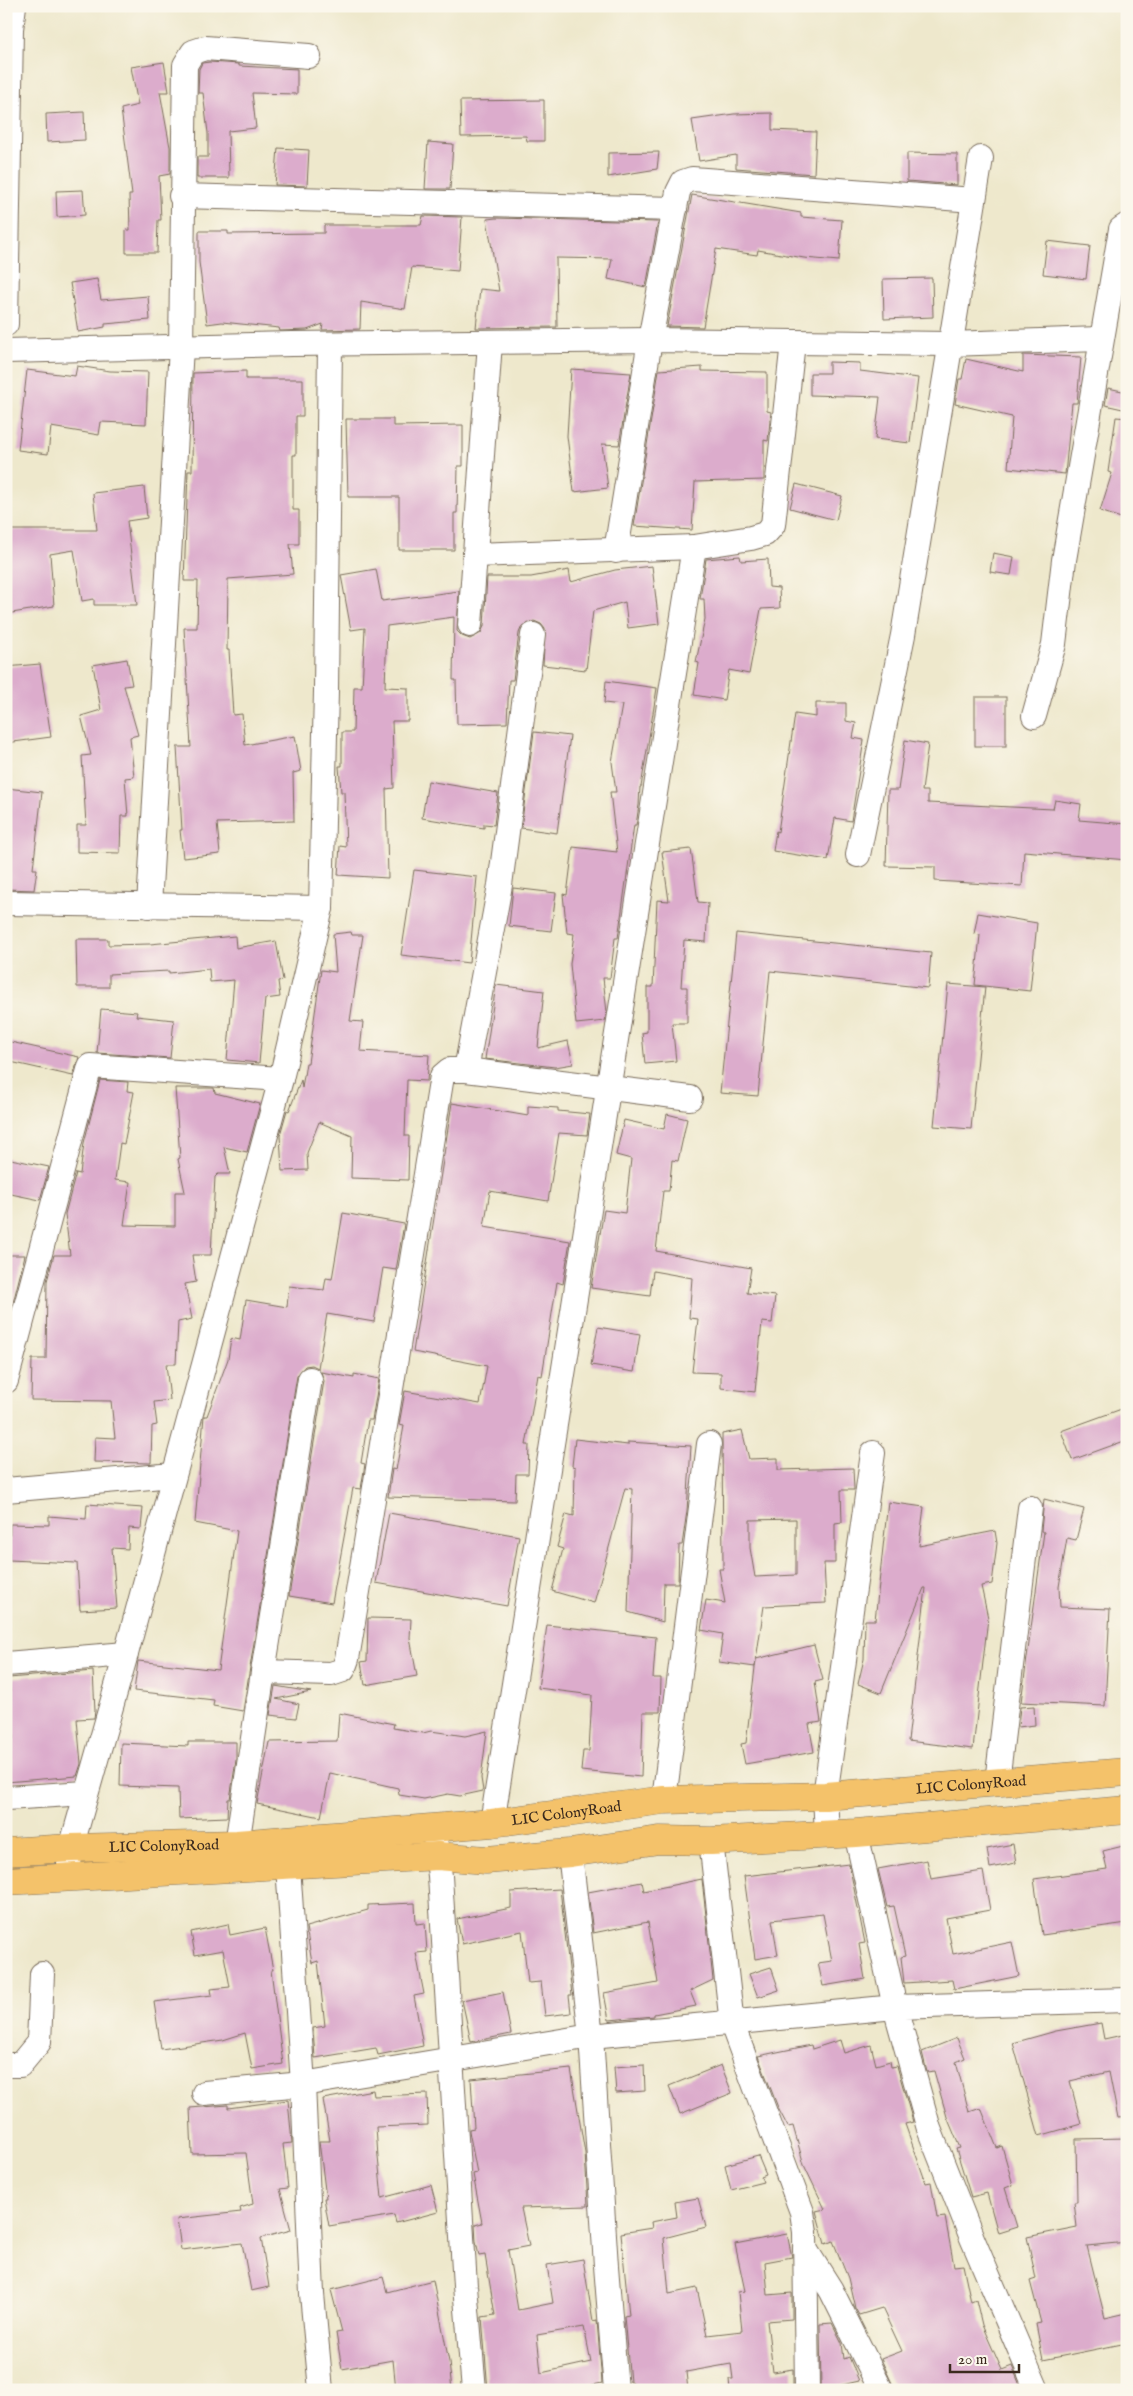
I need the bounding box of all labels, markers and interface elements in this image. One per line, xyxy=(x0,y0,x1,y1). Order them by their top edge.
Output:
street label: LIC ColonyRoad xyxy=(915,1771,1028,1799)
street label: LIC ColonyRoad xyxy=(510,1797,623,1830)
street label: LIC ColonyRoad xyxy=(108,1835,220,1857)
scale bar xyxy=(950,2341,1019,2373)
text: 20 m xyxy=(958,2350,988,2369)

